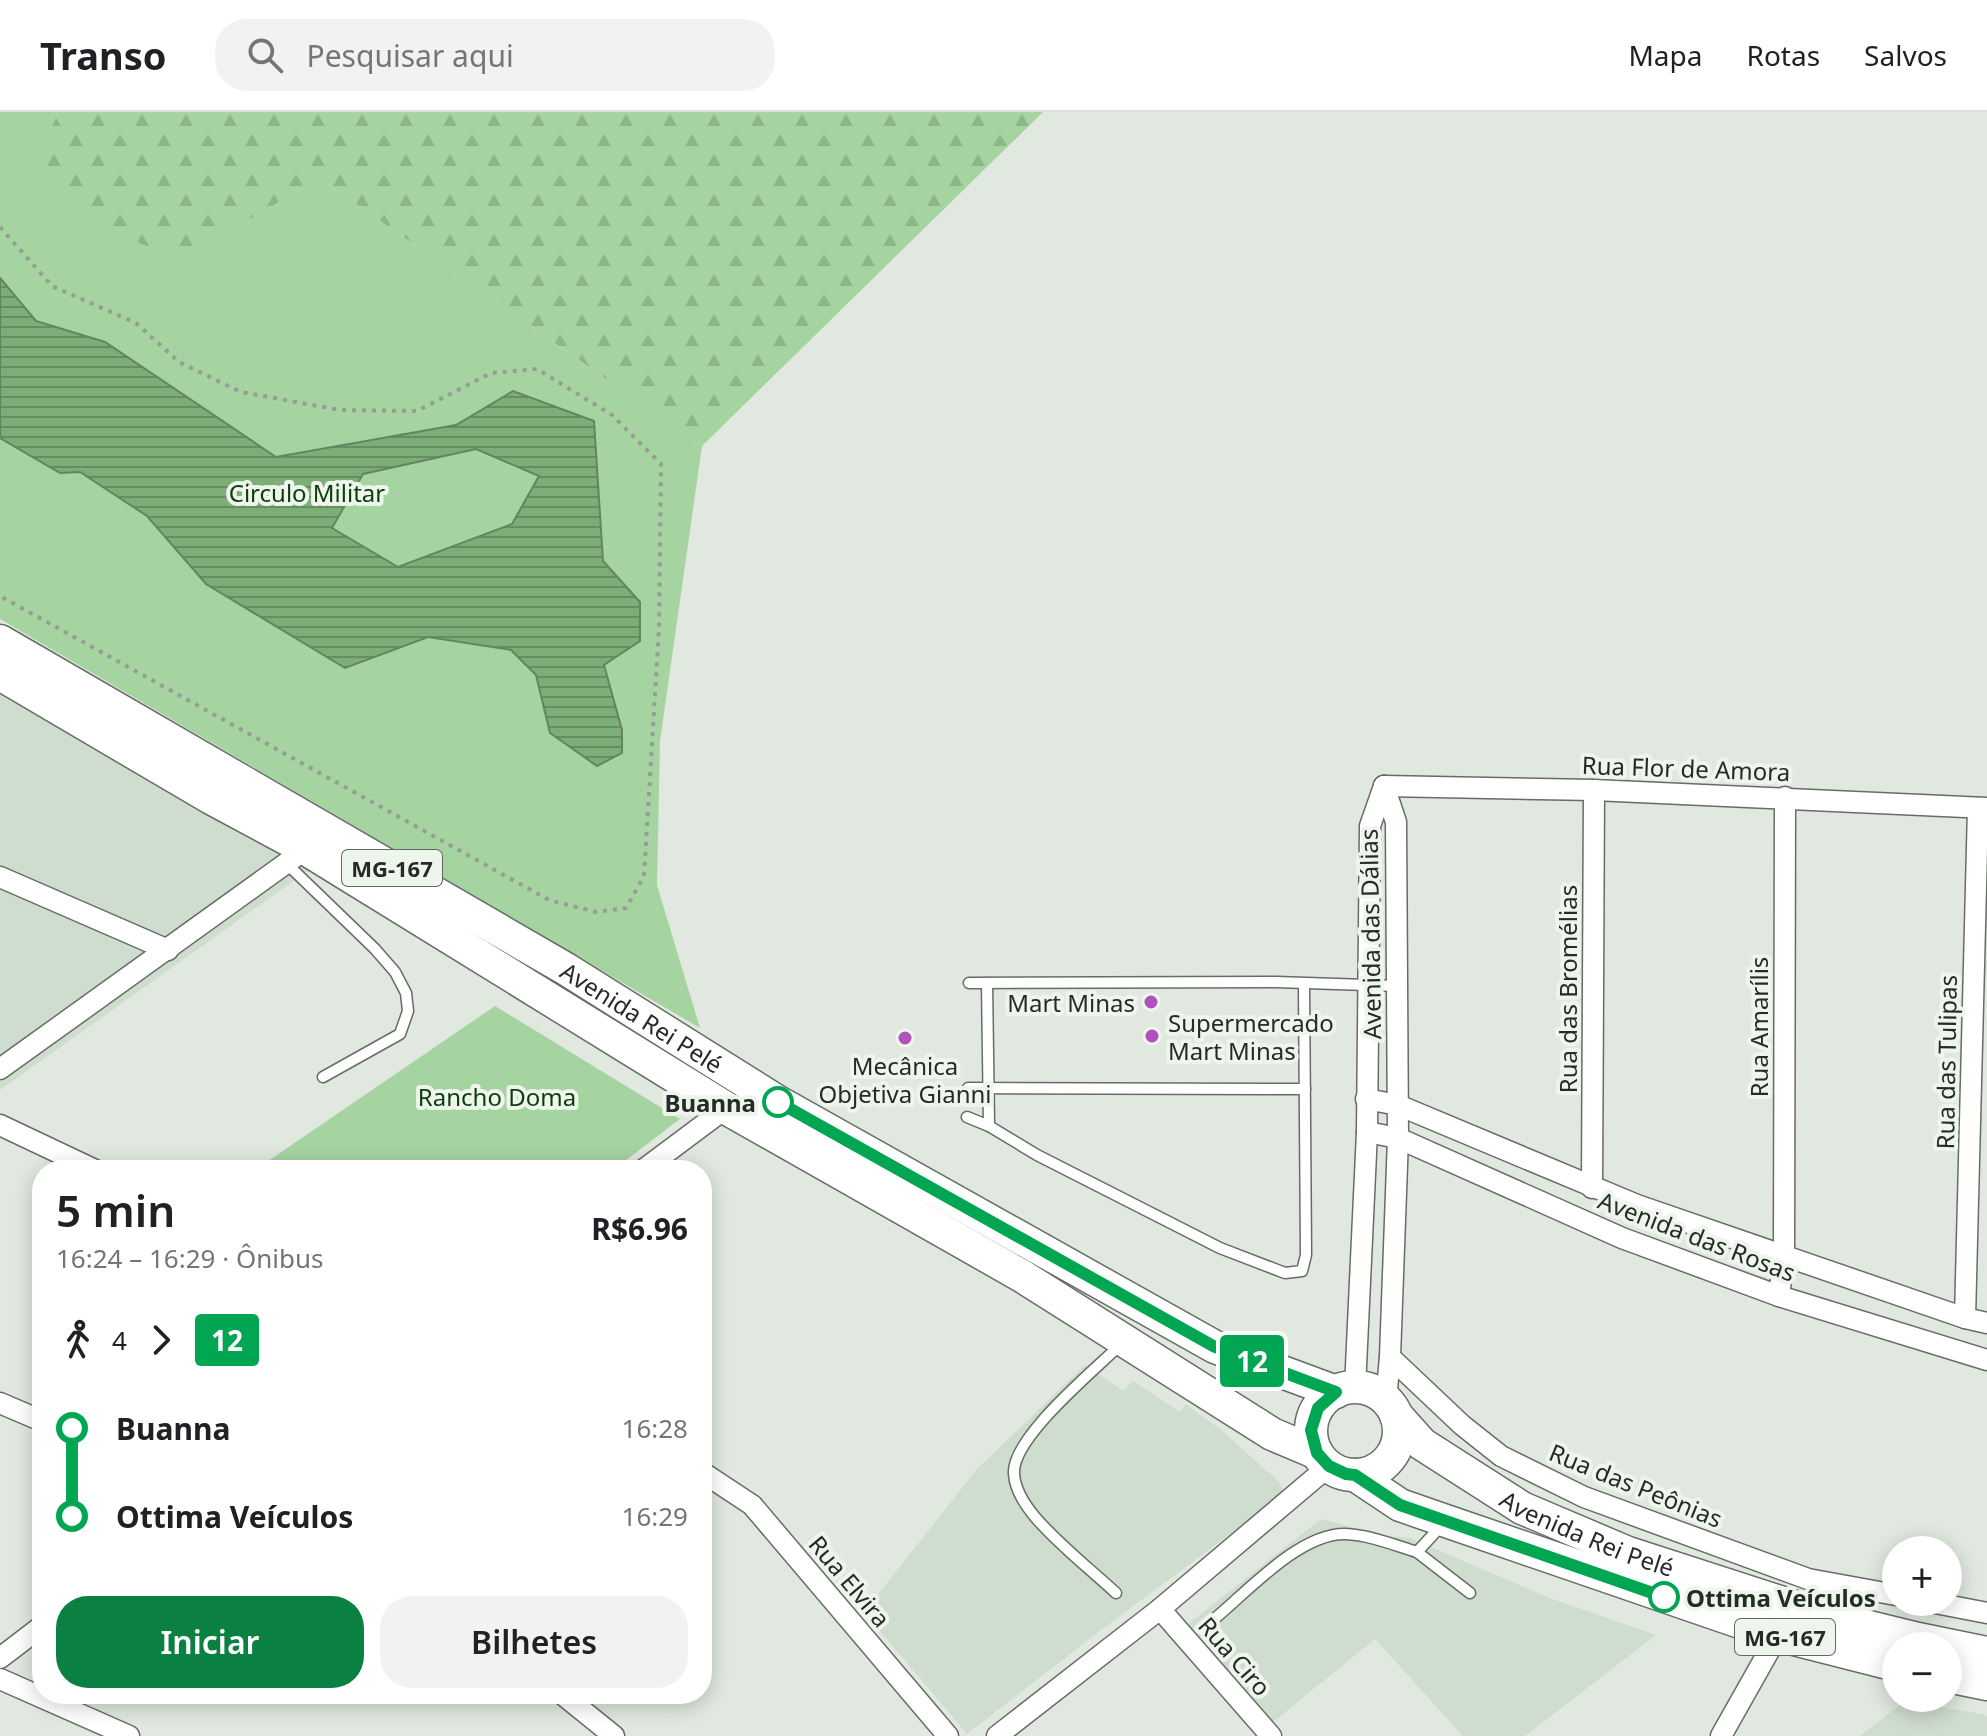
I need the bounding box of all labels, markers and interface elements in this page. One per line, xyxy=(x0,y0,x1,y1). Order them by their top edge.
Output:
search box xyxy=(215,19,775,91)
text: Transo xyxy=(40,29,167,81)
icon: search xyxy=(243,33,287,77)
text: Pesquisar aqui xyxy=(307,35,514,76)
text: Mapa xyxy=(1628,36,1703,74)
text: Rotas xyxy=(1747,36,1820,74)
text: Salvos xyxy=(1864,36,1947,74)
park label: Circulo Militar xyxy=(229,476,385,509)
street label: Rua Flor de Amora xyxy=(1581,748,1791,788)
street label: Avenida das Dálias xyxy=(1352,828,1388,1040)
road number: MG-167 xyxy=(342,850,442,886)
street label: Rua das Bromélias xyxy=(1551,885,1584,1093)
street label: Avenida Rei Pelé xyxy=(555,953,729,1080)
street label: Rua Amarílis xyxy=(1742,957,1775,1097)
street label: Rua das Tulipas xyxy=(1928,974,1964,1150)
place label: Mart Minas xyxy=(1007,986,1135,1019)
marker: Mart Minas xyxy=(1142,993,1160,1011)
place label: Supermercado Mart Minas xyxy=(1168,1006,1334,1067)
marker: Supermercado Mart Minas xyxy=(1143,1027,1161,1045)
marker: Mecânica Objetiva Gianni xyxy=(896,1029,914,1047)
place label: Mecânica Objetiva Gianni xyxy=(819,1049,991,1110)
park label: Rancho Doma xyxy=(418,1080,576,1113)
place label: Buanna xyxy=(664,1086,756,1119)
marker: Buanna xyxy=(763,1087,793,1117)
text: 5 min xyxy=(56,1180,175,1240)
street label: Avenida das Rosas xyxy=(1594,1183,1800,1289)
text: R$6.96 xyxy=(591,1208,688,1249)
text: 16:24 – 16:29 · Ônibus xyxy=(56,1240,324,1276)
icon: walk xyxy=(56,1318,100,1362)
icon: forward xyxy=(139,1318,183,1362)
text: 12 xyxy=(211,1321,243,1359)
text: 4 xyxy=(112,1322,127,1358)
line badge: 12 xyxy=(1216,1335,1288,1387)
text: 12 xyxy=(1236,1342,1268,1380)
text: Buanna xyxy=(116,1408,230,1449)
text: 16:28 xyxy=(622,1410,688,1446)
street label: Rua das Peônias xyxy=(1545,1435,1727,1535)
street label: Avenida Rei Pelé xyxy=(1494,1482,1679,1583)
text: Ottima Veículos xyxy=(116,1496,353,1537)
text: 16:29 xyxy=(622,1498,688,1534)
street label: Rua Elvira xyxy=(802,1528,898,1634)
map controls xyxy=(1882,1536,1962,1712)
button: + xyxy=(1882,1536,1962,1616)
place label: Ottima Veículos xyxy=(1686,1581,1876,1614)
marker: Ottima Veículos xyxy=(1649,1582,1679,1612)
button: Iniciar xyxy=(56,1596,364,1688)
button: Bilhetes xyxy=(380,1596,688,1688)
street label: Rua Ciro xyxy=(1191,1609,1279,1703)
road number: MG-167 xyxy=(1735,1619,1835,1655)
button: − xyxy=(1882,1632,1962,1712)

